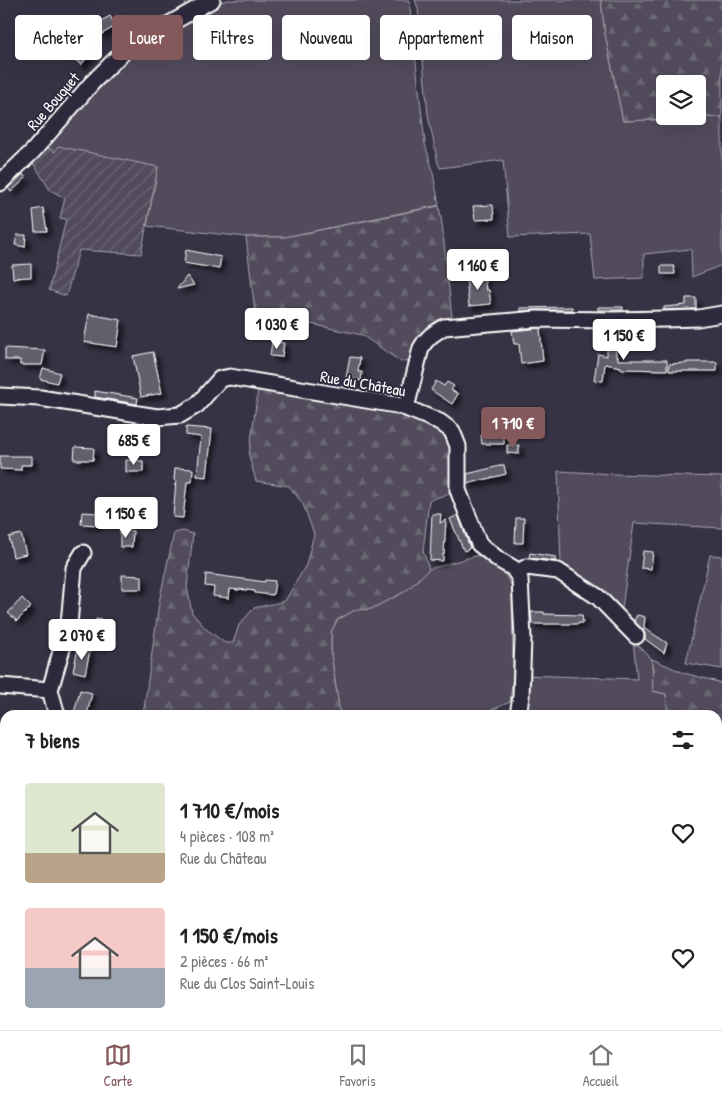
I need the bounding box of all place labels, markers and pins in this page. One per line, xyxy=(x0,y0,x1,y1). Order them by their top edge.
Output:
pin: 1 160 € xyxy=(432,248,524,291)
pin: 1 030 € xyxy=(231,308,323,350)
pin: 1 150 € xyxy=(578,318,670,361)
pin: 1 710 € xyxy=(467,406,559,449)
pin: 685 € xyxy=(99,424,169,466)
pin: 1 150 € xyxy=(80,496,172,539)
pin: 2 070 € xyxy=(36,618,128,661)

